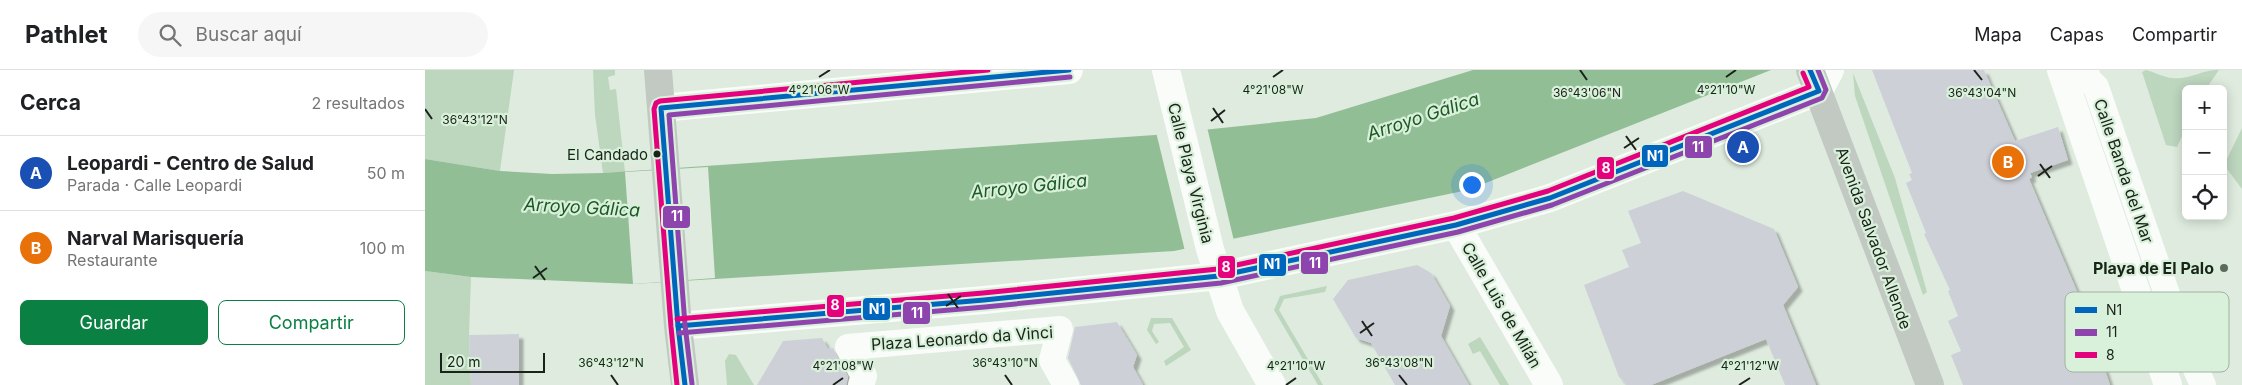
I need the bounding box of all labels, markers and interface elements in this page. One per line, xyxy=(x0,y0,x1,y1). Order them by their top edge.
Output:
search box xyxy=(138,12,488,57)
text: Pathlet xyxy=(25,20,108,49)
icon: search xyxy=(156,21,184,49)
text: Buscar aquí xyxy=(196,23,302,46)
text: Mapa xyxy=(1974,24,2022,45)
text: Capas xyxy=(2050,24,2104,45)
text: Compartir xyxy=(2132,24,2217,45)
text: 4°21'06"W xyxy=(788,82,850,97)
text: 4°21'08"W xyxy=(1242,82,1304,97)
text: 4°21'10"W xyxy=(1697,82,1755,97)
text: 36°43'06"N xyxy=(1553,85,1621,100)
text: 36°43'04"N xyxy=(1948,85,2016,100)
map controls xyxy=(2182,85,2227,220)
button: + xyxy=(2182,85,2227,130)
water label: Arroyo Gálica xyxy=(1363,88,1482,144)
text: Cerca xyxy=(20,90,81,115)
text: 2 resultados xyxy=(312,93,405,113)
street label: Calle Banda del Mar xyxy=(2090,96,2158,246)
street label: Calle Playa Virginia xyxy=(1164,101,1218,245)
text: 36°43'12"N xyxy=(442,112,508,127)
pin: A xyxy=(1727,128,1759,166)
button: − xyxy=(2182,130,2227,175)
line badge: 11 xyxy=(1684,135,1713,159)
text: 11 xyxy=(1692,138,1704,155)
pin: B xyxy=(1992,143,2024,181)
line badge: N1 xyxy=(1641,144,1669,168)
street label: Avenida Salvador Allende xyxy=(1832,144,1916,332)
place label: El Candado xyxy=(567,145,648,164)
text: N1 xyxy=(1647,147,1663,164)
marker: El Candado xyxy=(652,149,662,159)
text: Leopardi - Centro de Salud xyxy=(67,152,314,175)
line badge: 8 xyxy=(1596,156,1615,180)
text: 8 xyxy=(1601,159,1611,176)
text: A xyxy=(30,163,42,183)
text: 50 m xyxy=(367,163,405,183)
water label: Arroyo Gálica xyxy=(969,169,1088,203)
your location xyxy=(1459,172,1485,198)
text: Parada · Calle Leopardi xyxy=(67,175,242,195)
button: locate xyxy=(2182,175,2227,220)
water label: Arroyo Gálica xyxy=(522,193,641,221)
line badge: 11 xyxy=(662,205,691,229)
text: 11 xyxy=(671,207,683,224)
text: Narval Marisquería xyxy=(67,227,244,250)
text: B xyxy=(31,238,41,258)
text: 100 m xyxy=(360,238,405,258)
street label: Calle Luis de Milán xyxy=(1458,239,1546,371)
text: Restaurante xyxy=(67,250,157,270)
line badge: 11 xyxy=(1300,251,1329,275)
line badge: N1 xyxy=(1258,253,1287,277)
text: 11 xyxy=(1309,254,1321,271)
line badge: 8 xyxy=(1217,255,1236,279)
text: N1 xyxy=(1264,255,1280,272)
text: 8 xyxy=(1221,258,1231,275)
place label: Playa de El Palo xyxy=(2093,258,2214,278)
marker: Playa de El Palo xyxy=(2218,262,2230,274)
legend xyxy=(2065,292,2229,372)
line badge: 8 xyxy=(826,294,845,318)
text: 8 xyxy=(830,296,840,313)
line badge: N1 xyxy=(862,297,891,321)
button: Guardar xyxy=(20,300,208,345)
button: Compartir xyxy=(218,300,405,345)
text: N1 xyxy=(869,300,885,317)
line badge: 11 xyxy=(902,301,931,325)
text: N1 xyxy=(2106,301,2122,318)
text: 11 xyxy=(911,304,923,321)
street label: Plaza Leonardo da Vinci xyxy=(870,322,1054,354)
text: 11 xyxy=(2106,323,2117,340)
text: 8 xyxy=(2106,346,2115,363)
scale bar xyxy=(440,350,545,373)
text: 20 m xyxy=(447,353,481,370)
text: 36°43'12"N xyxy=(578,355,644,370)
text: 36°43'10"N xyxy=(972,355,1038,370)
text: 36°43'08"N xyxy=(1365,355,1433,370)
text: 4°21'08"W xyxy=(812,358,874,373)
text: 4°21'10"W xyxy=(1267,358,1325,373)
text: 4°21'12"W xyxy=(1721,358,1779,373)

